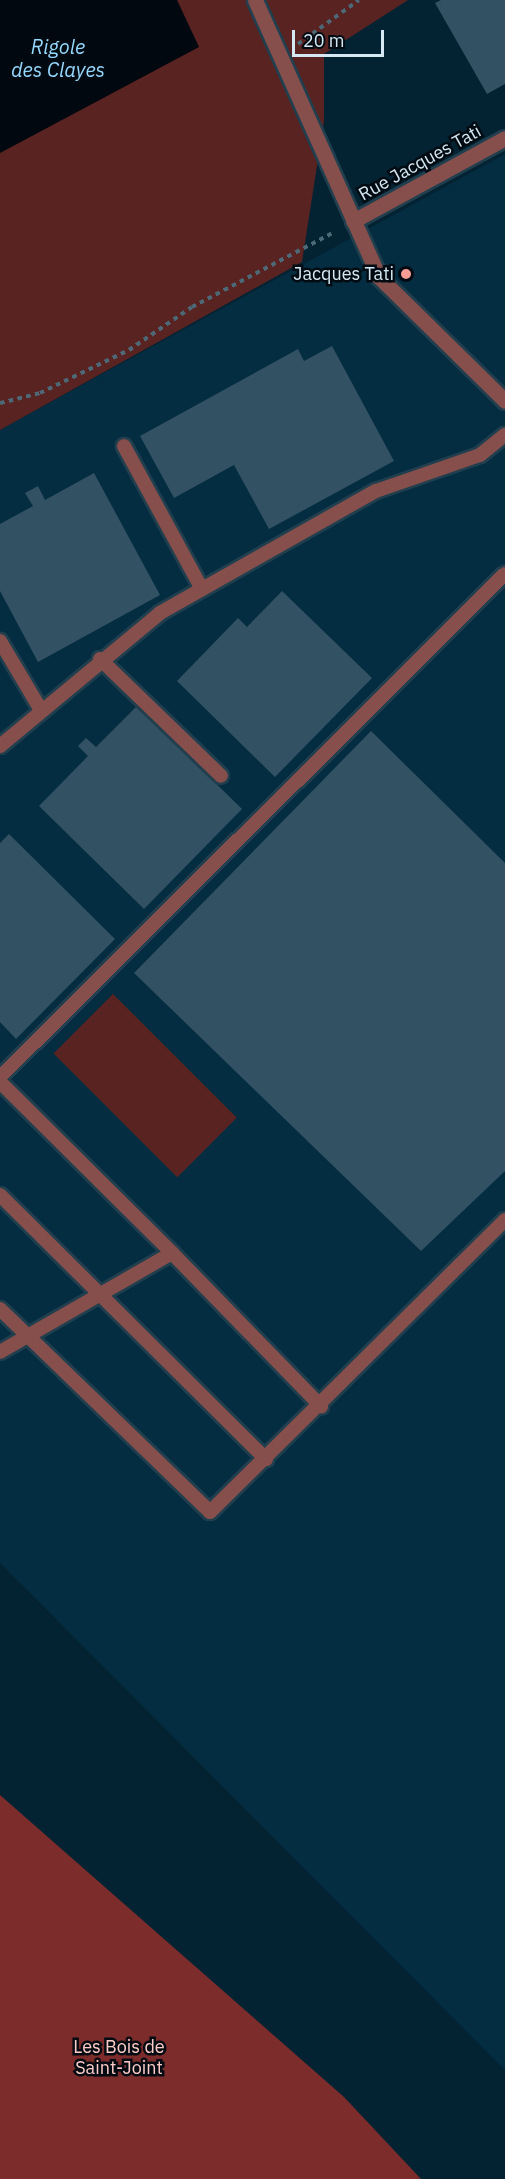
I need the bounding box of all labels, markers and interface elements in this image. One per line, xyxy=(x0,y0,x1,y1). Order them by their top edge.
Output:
scale bar xyxy=(295,18,386,56)
text: 20 m xyxy=(303,29,345,52)
water label: Rigole des Clayes xyxy=(11,34,105,81)
street label: Rue Jacques Tati xyxy=(355,120,485,206)
place label: Jacques Tati xyxy=(293,263,394,285)
marker: Jacques Tati xyxy=(399,267,413,281)
park label: Les Bois de Saint-Joint xyxy=(73,2037,165,2080)

